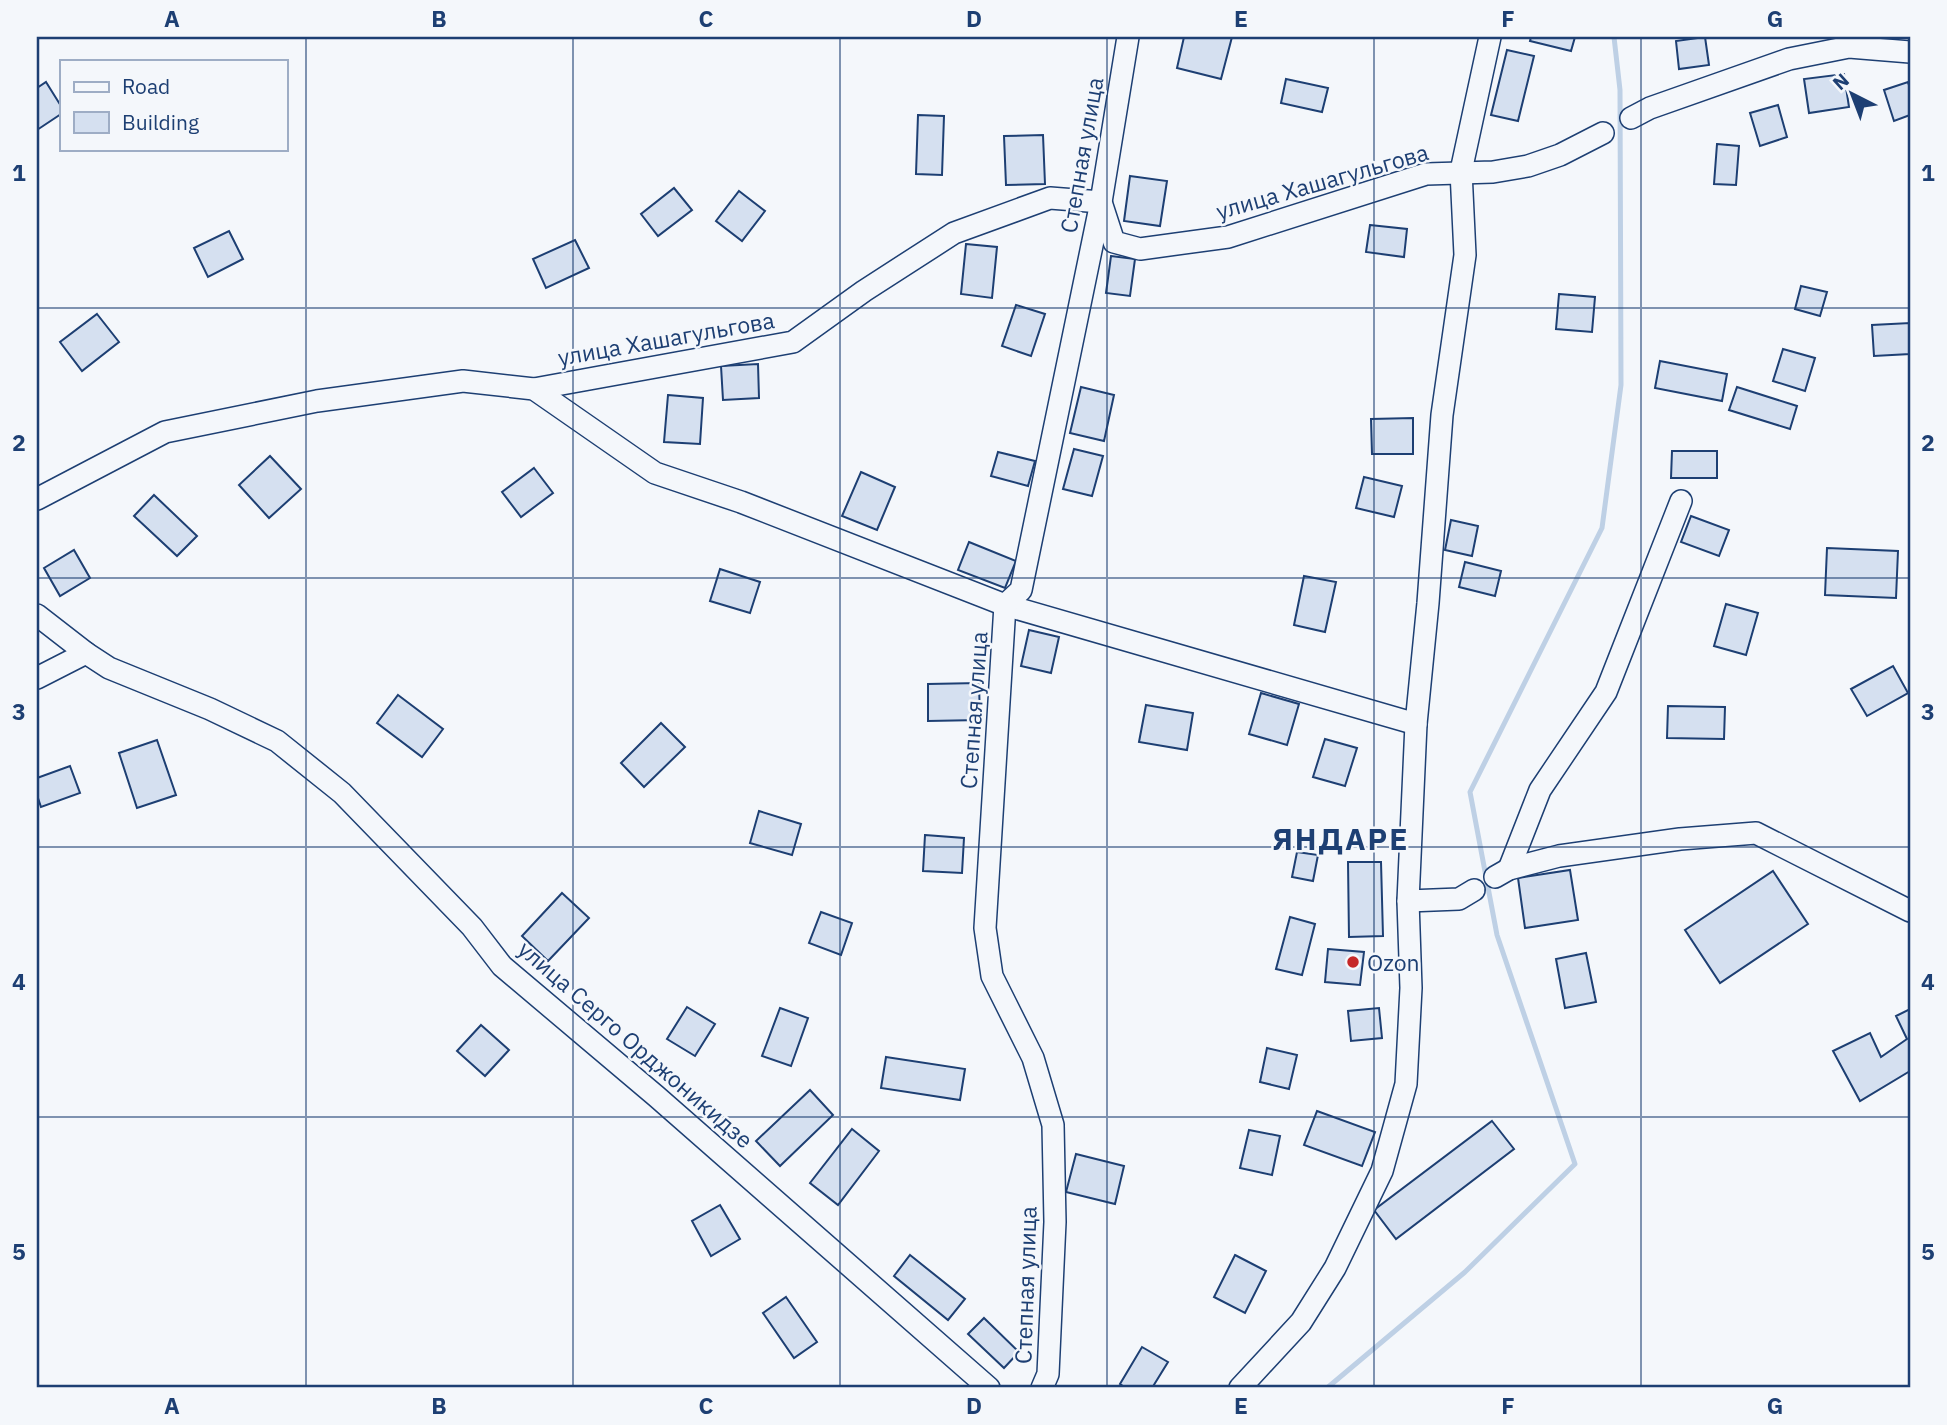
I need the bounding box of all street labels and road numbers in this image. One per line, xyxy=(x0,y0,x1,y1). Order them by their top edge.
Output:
street label: Степная улица xyxy=(1053,75,1109,235)
street label: улица Хашагульгова xyxy=(1212,136,1432,226)
street label: улица Хашагульгова xyxy=(555,304,777,372)
street label: Степная улица xyxy=(953,630,993,790)
street label: улица Серго Орджоникидзе xyxy=(512,934,760,1154)
street label: Степная улица xyxy=(1007,1206,1043,1364)

